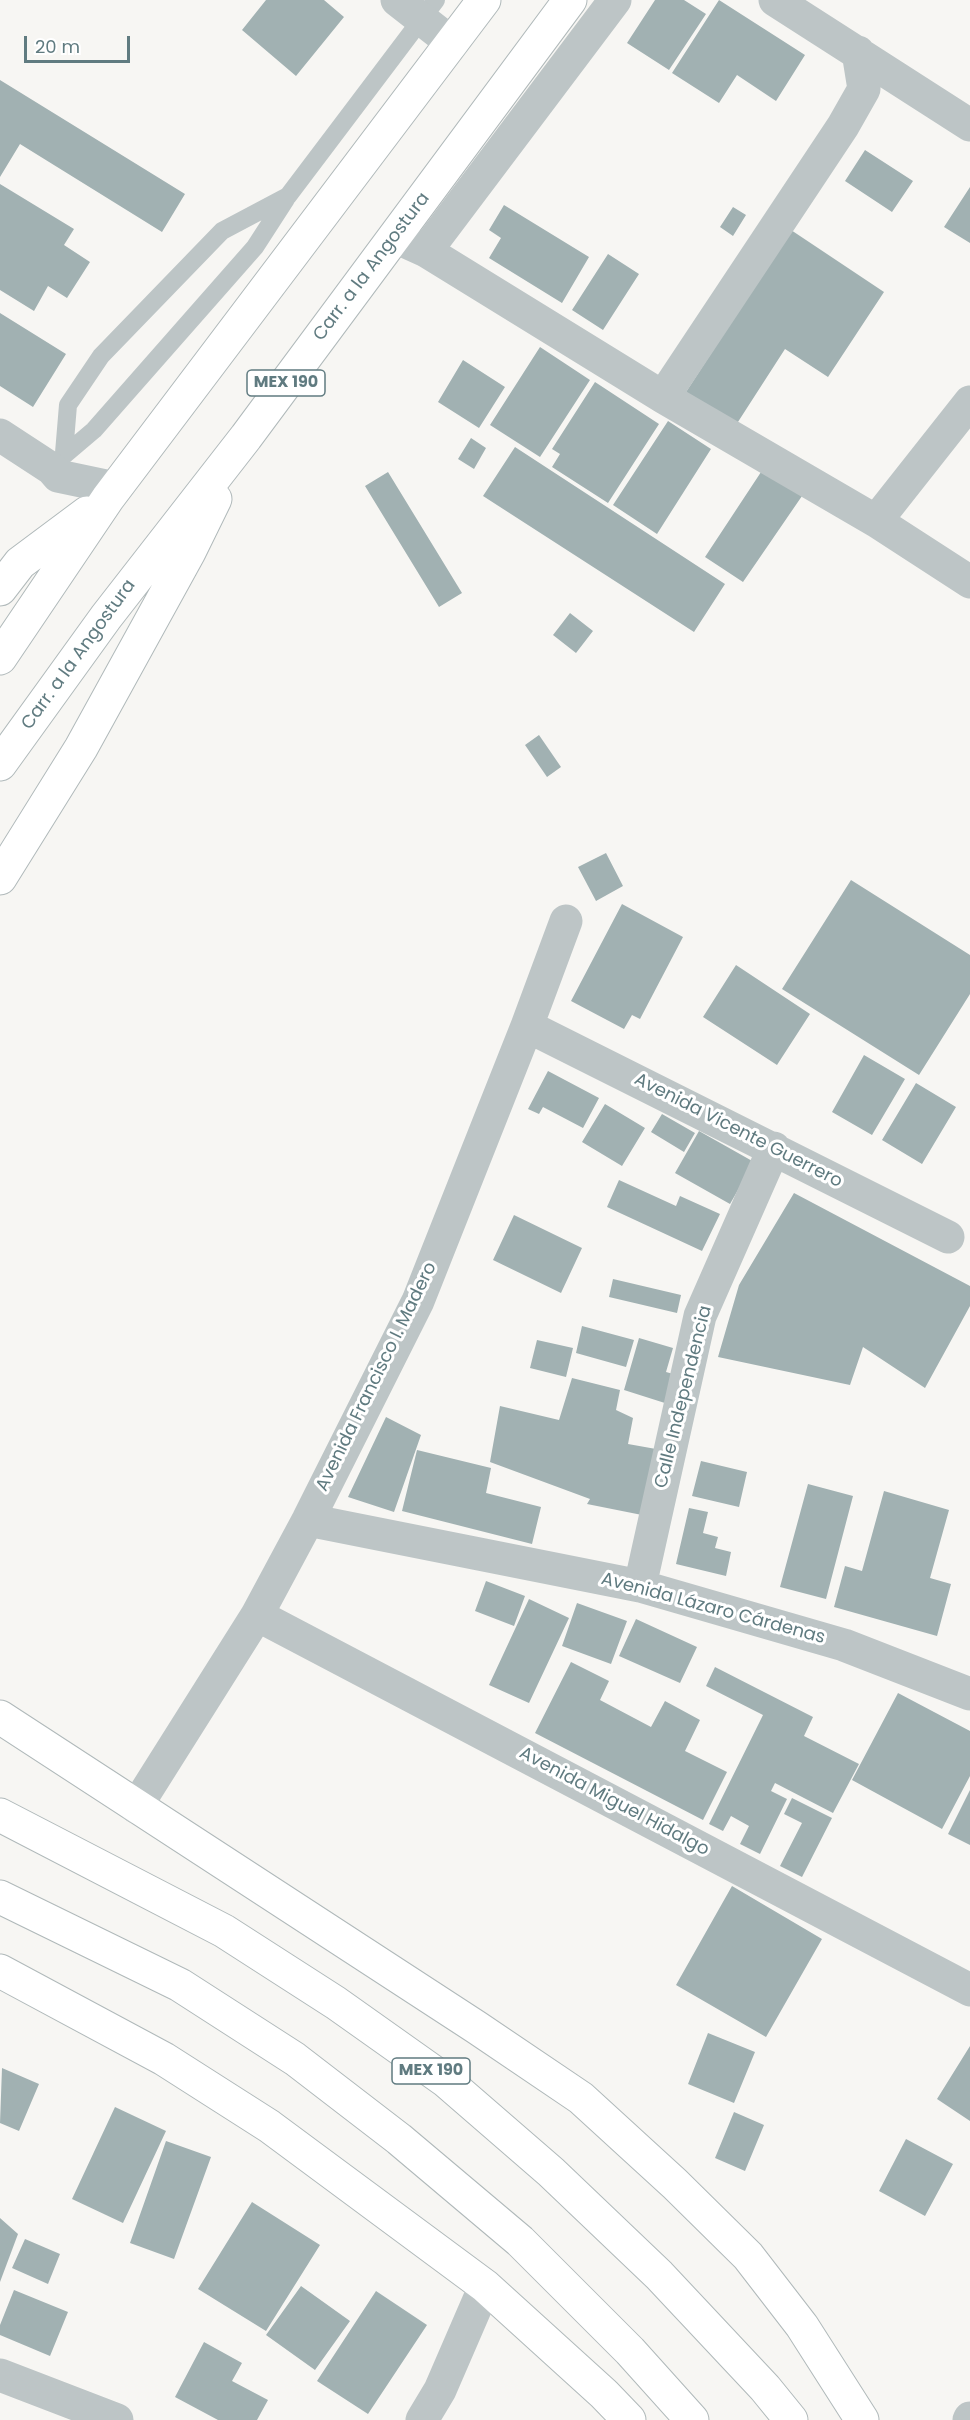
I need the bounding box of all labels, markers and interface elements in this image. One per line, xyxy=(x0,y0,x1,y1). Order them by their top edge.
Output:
scale bar xyxy=(27,24,134,62)
text: 20 m xyxy=(35,34,80,59)
street label: Carr. a la Angostura xyxy=(309,189,435,345)
road number: MEX 190 xyxy=(247,370,325,396)
street label: Carr. a la Angostura xyxy=(17,576,141,734)
street label: Avenida Vicente Guerrero xyxy=(630,1069,846,1193)
street label: Avenida Francisco I. Madero xyxy=(312,1259,442,1495)
street label: Calle Independencia xyxy=(651,1303,717,1491)
street label: Avenida Lázaro Cárdenas xyxy=(599,1569,827,1649)
street label: Avenida Miguel Hidalgo xyxy=(515,1743,713,1861)
road number: MEX 190 xyxy=(392,2058,470,2084)

